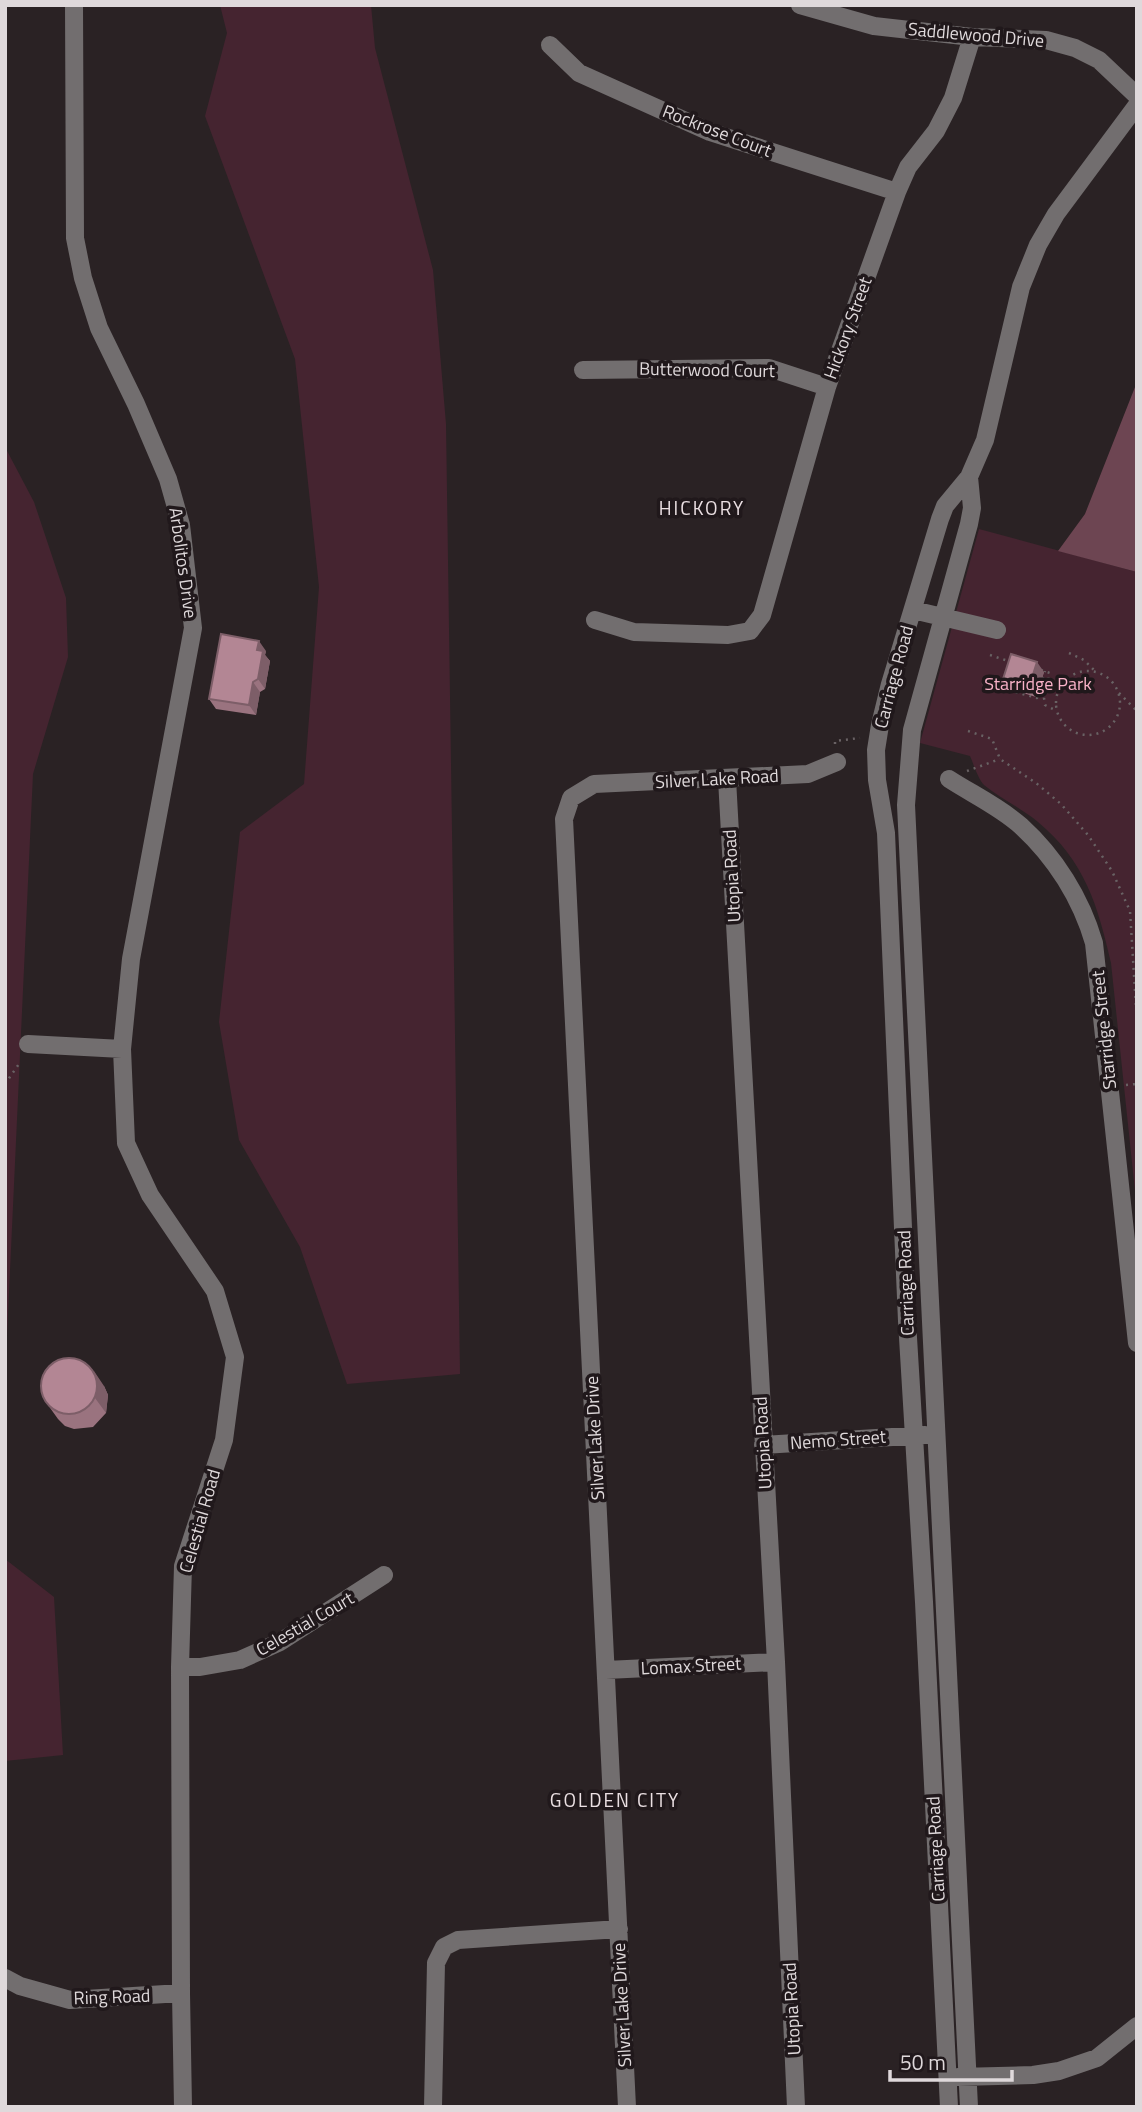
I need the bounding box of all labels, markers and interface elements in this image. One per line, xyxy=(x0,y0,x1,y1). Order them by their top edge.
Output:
street label: Saddlewood Drive xyxy=(907,15,1045,54)
street label: Rockrose Court xyxy=(659,97,776,164)
street label: Hickory Street xyxy=(817,272,879,383)
street label: Butterwood Court xyxy=(639,355,776,384)
district label: HICKORY xyxy=(659,493,745,522)
street label: Arbolitos Drive xyxy=(162,506,205,620)
street label: Carriage Road xyxy=(867,622,920,731)
park label: Starridge Park xyxy=(984,670,1092,697)
street label: Silver Lake Road xyxy=(655,762,779,795)
street label: Utopia Road xyxy=(716,829,747,923)
street label: Starridge Street xyxy=(1084,969,1123,1091)
street label: Carriage Road xyxy=(890,1230,921,1336)
street label: Silver Lake Drive xyxy=(578,1375,611,1501)
street label: Utopia Road xyxy=(747,1396,778,1490)
street label: Nemo Street xyxy=(789,1423,888,1456)
street label: Celestial Road xyxy=(172,1466,227,1576)
street label: Celestial Court xyxy=(251,1584,359,1662)
street label: Lomax Street xyxy=(640,1649,743,1682)
district label: GOLDEN CITY xyxy=(550,1785,680,1814)
street label: Carriage Road xyxy=(919,1796,952,1902)
street label: Silver Lake Drive xyxy=(605,1942,638,2068)
street label: Utopia Road xyxy=(776,1962,807,2056)
street label: Ring Road xyxy=(73,1982,151,2011)
scale bar xyxy=(890,2038,1012,2082)
text: 50 m xyxy=(900,2046,946,2078)

